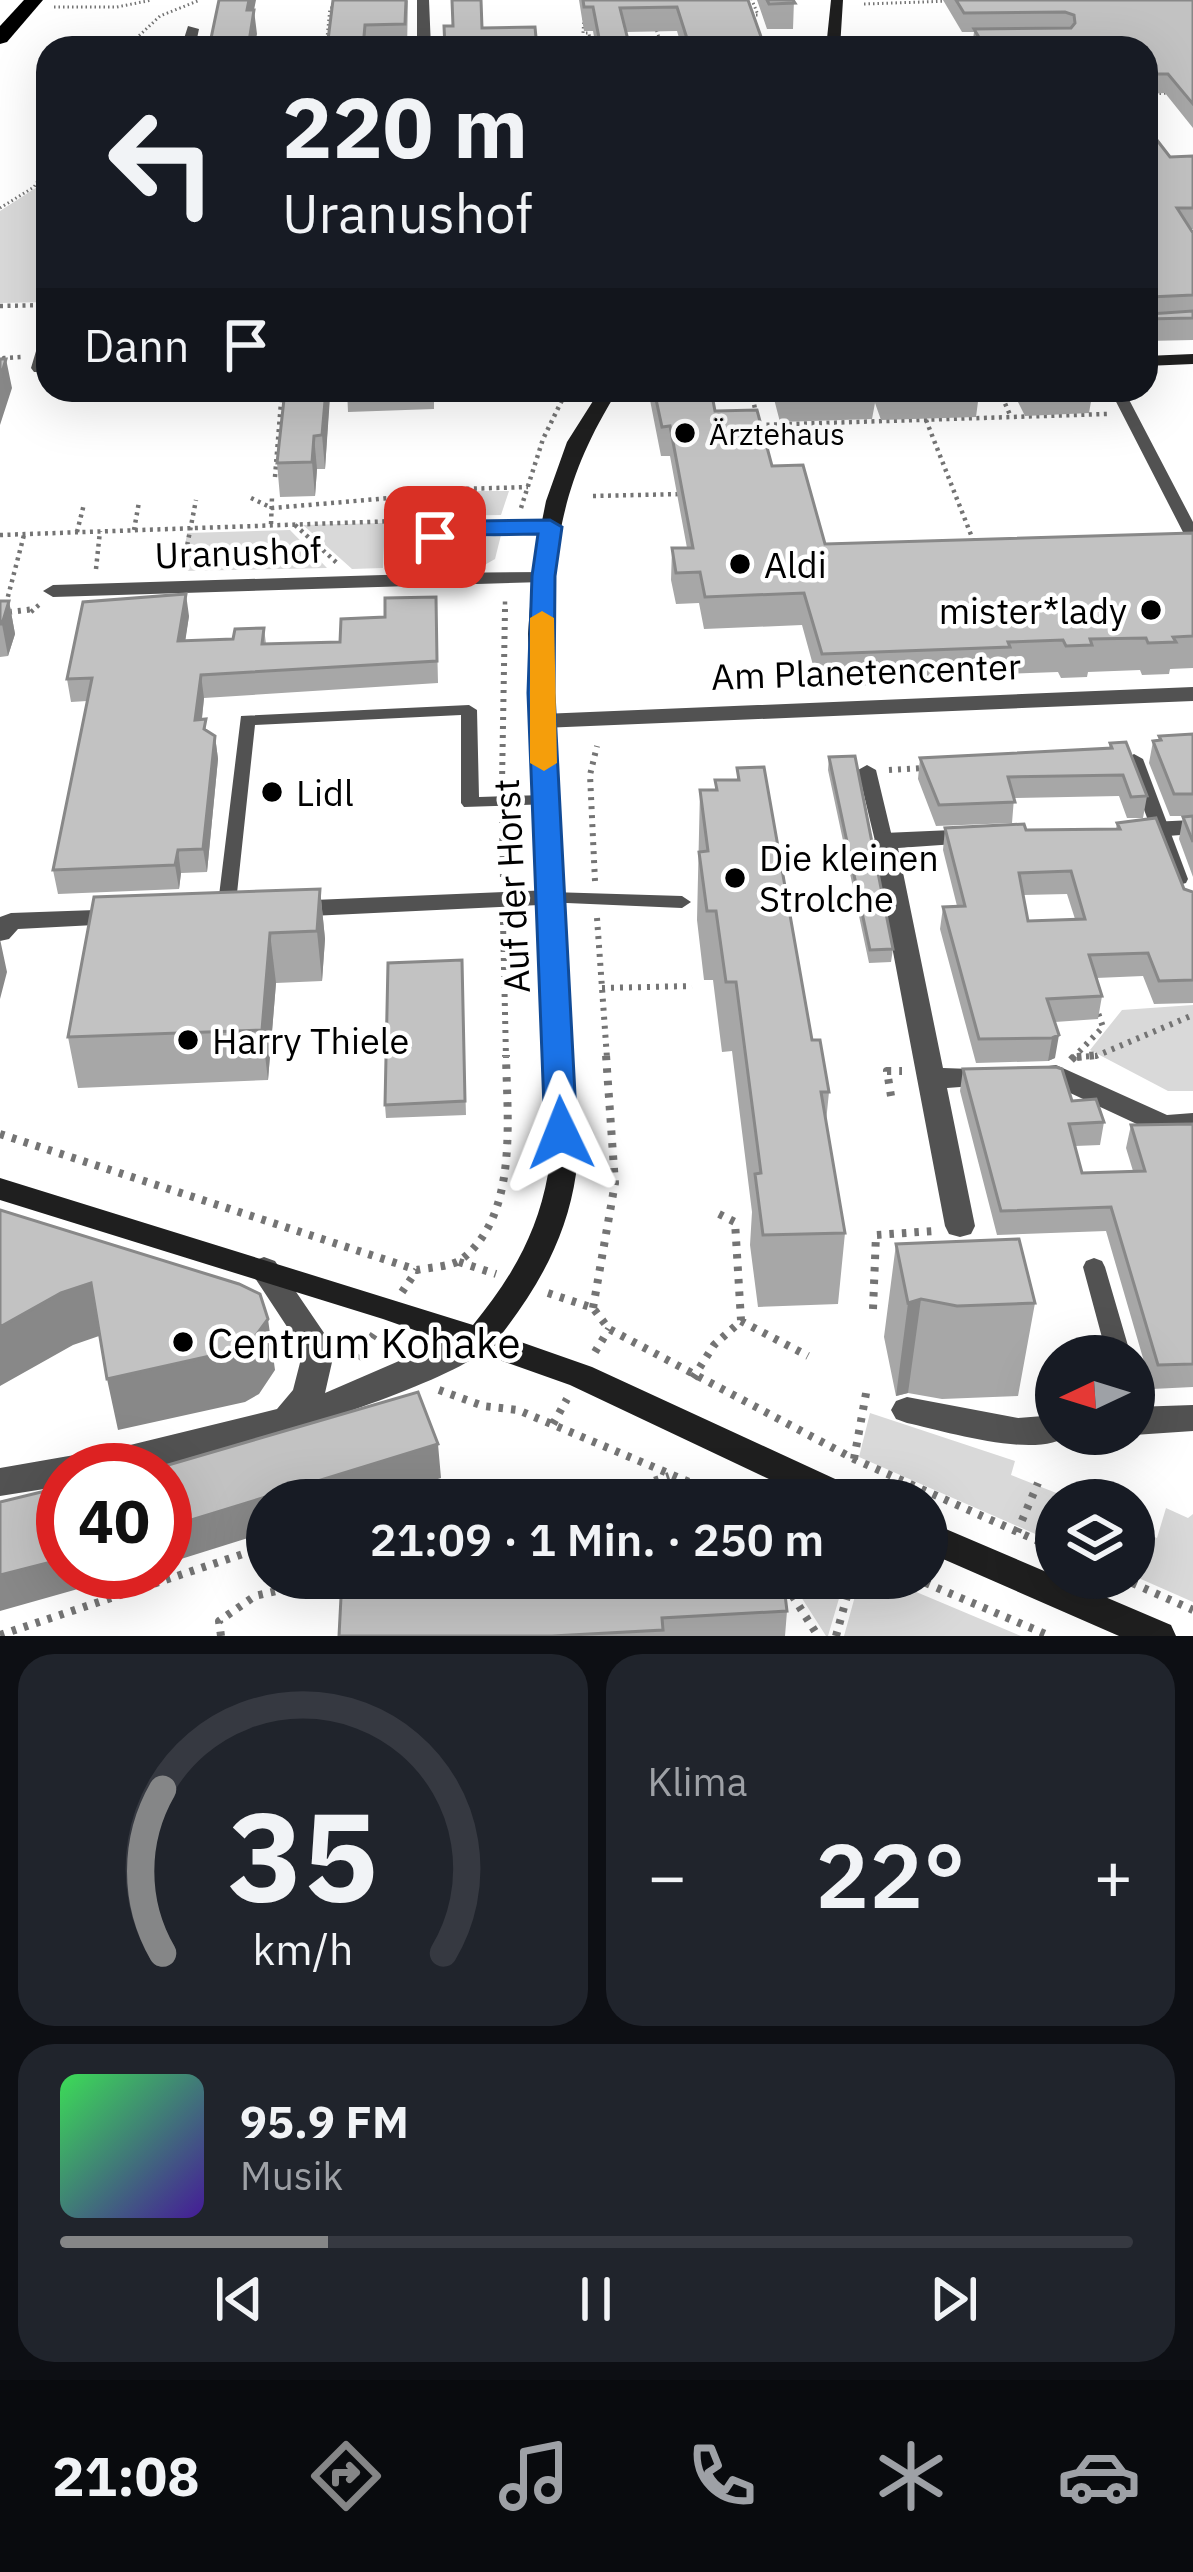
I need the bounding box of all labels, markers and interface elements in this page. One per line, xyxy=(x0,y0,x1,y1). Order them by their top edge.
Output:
text: 220 m xyxy=(282,72,528,181)
icon: left xyxy=(84,84,240,240)
text: Uranushof xyxy=(282,178,533,248)
icon: arrive xyxy=(213,312,279,378)
text: Dann xyxy=(84,316,189,374)
place label: Ärztehaus xyxy=(709,414,845,453)
marker: Ärztehaus xyxy=(672,420,698,446)
pin xyxy=(384,486,486,588)
icon: arrive xyxy=(402,504,468,570)
street label: Uranushof xyxy=(154,526,322,578)
place label: Aldi xyxy=(764,541,827,588)
marker: Aldi xyxy=(727,551,753,577)
place label: mister*lady xyxy=(939,587,1127,634)
marker: mister*lady xyxy=(1138,597,1164,623)
street label: Am Planetencenter xyxy=(710,642,1022,700)
place label: Lidl xyxy=(296,769,354,816)
street label: Auf der Horst xyxy=(482,778,540,994)
marker: Lidl xyxy=(259,779,285,805)
place label: Die kleinen Strolche xyxy=(759,834,939,922)
marker: Die kleinen Strolche xyxy=(722,865,748,891)
place label: Harry Thiele xyxy=(212,1017,409,1064)
marker: Harry Thiele xyxy=(175,1027,201,1053)
position arrow xyxy=(498,1070,624,1196)
place label: Centrum Kohake xyxy=(207,1315,520,1370)
marker: Centrum Kohake xyxy=(170,1329,196,1355)
north arrow xyxy=(1035,1335,1155,1455)
map controls xyxy=(1035,1335,1155,1599)
speed limit sign: 40 xyxy=(36,1443,192,1599)
button: layers xyxy=(1035,1479,1155,1599)
text: 21:09 · 1 Min. · 250 m xyxy=(370,1510,824,1568)
text: Klima xyxy=(648,1756,747,1807)
text: 35 xyxy=(228,1774,378,1936)
text: 22° xyxy=(815,1816,965,1933)
text: − xyxy=(648,1832,687,1918)
text: + xyxy=(1093,1832,1133,1918)
text: km/h xyxy=(252,1921,353,1977)
text: 95.9 FM xyxy=(240,2092,409,2150)
text: Musik xyxy=(240,2150,343,2201)
icon: previous xyxy=(206,2266,272,2332)
icon: pause xyxy=(563,2266,629,2332)
icon: next xyxy=(921,2266,987,2332)
icon: directions xyxy=(304,2434,388,2518)
icon: music xyxy=(492,2434,576,2518)
icon: phone xyxy=(680,2434,764,2518)
icon: climate xyxy=(869,2434,953,2518)
icon: car xyxy=(1057,2434,1141,2518)
text: 21:08 xyxy=(52,2441,200,2511)

